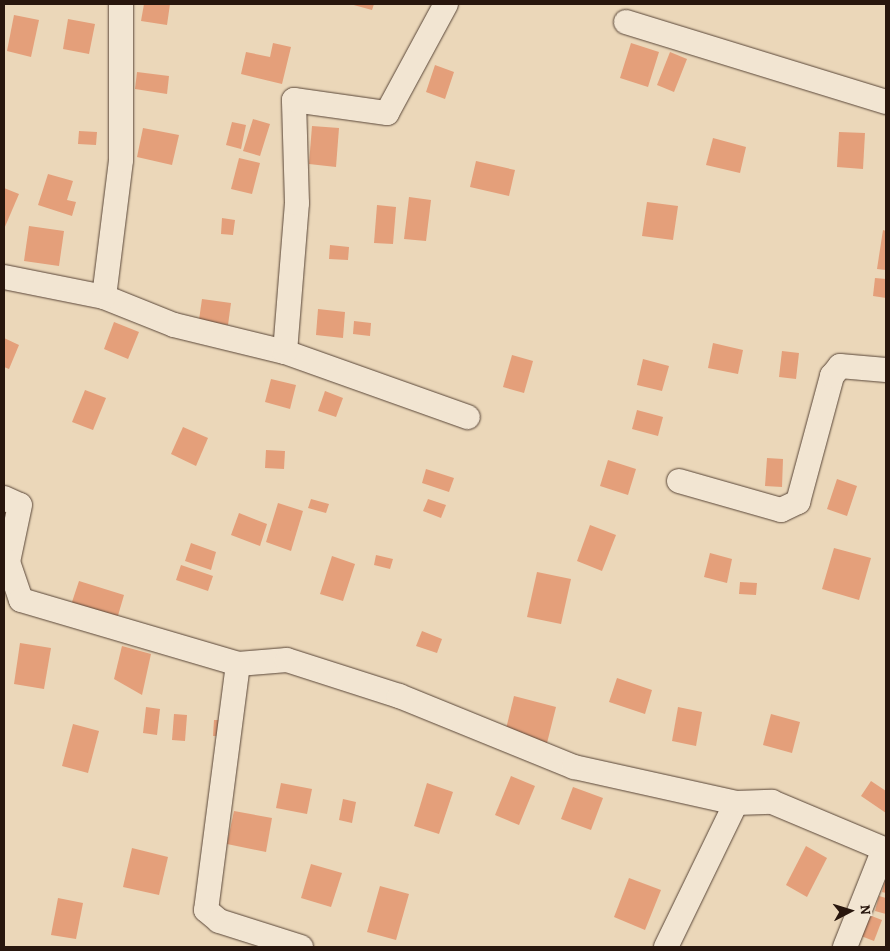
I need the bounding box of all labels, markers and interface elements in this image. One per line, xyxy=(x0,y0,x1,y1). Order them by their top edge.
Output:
north arrow xyxy=(825,886,875,936)
text: N xyxy=(856,904,875,916)

